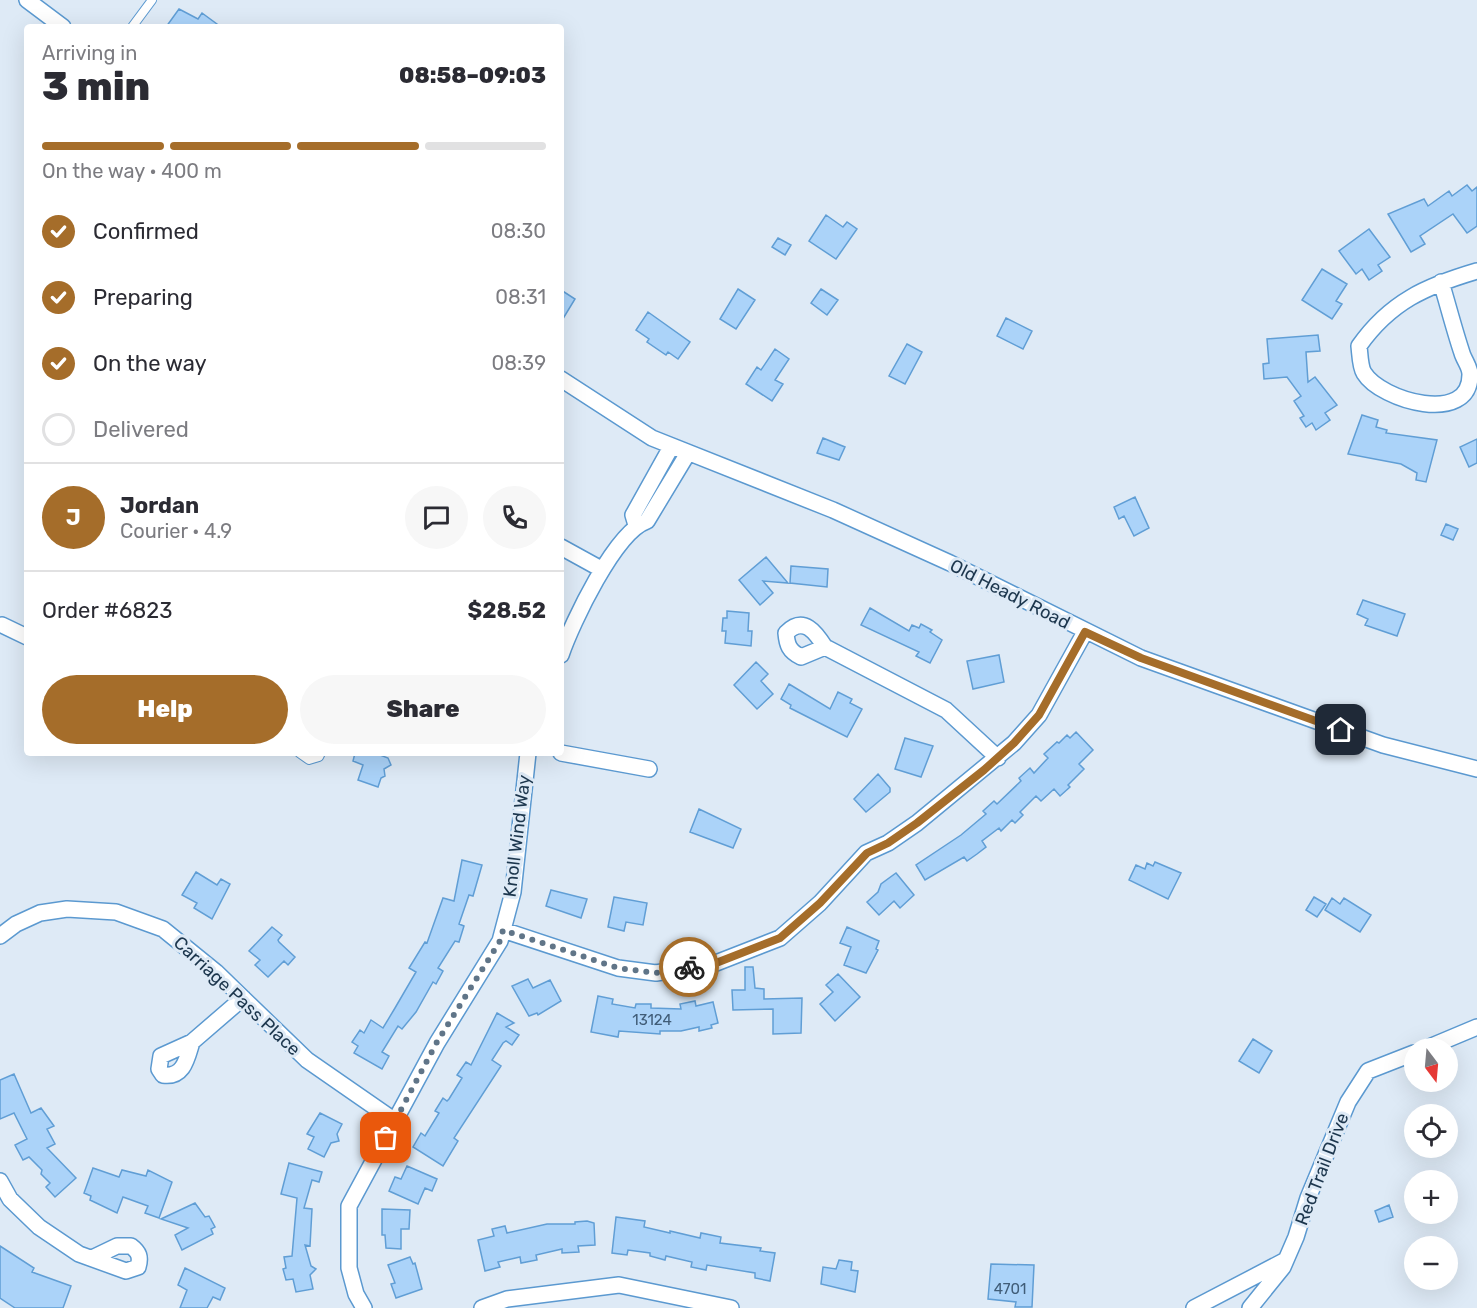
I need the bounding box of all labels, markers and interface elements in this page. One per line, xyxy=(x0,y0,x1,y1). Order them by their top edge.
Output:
text: Arriving in xyxy=(42,41,137,65)
text: 08:58–09:03 xyxy=(399,62,546,89)
text: 3 min xyxy=(42,64,150,110)
text: On the way · 400 m xyxy=(42,159,222,183)
icon: check xyxy=(42,215,75,248)
text: Confirmed xyxy=(93,218,199,245)
text: 08:30 xyxy=(491,219,546,243)
icon: check xyxy=(42,281,75,314)
text: Preparing xyxy=(93,284,193,311)
text: 08:31 xyxy=(495,285,546,309)
icon: check xyxy=(42,347,75,380)
text: On the way xyxy=(93,350,207,377)
text: 08:39 xyxy=(492,351,546,375)
text: Delivered xyxy=(93,416,189,443)
button: chat xyxy=(405,486,468,549)
button: phone xyxy=(483,486,546,549)
text: Jordan xyxy=(120,492,199,519)
text: J xyxy=(66,504,81,531)
text: Courier · 4.9 xyxy=(120,519,232,543)
street label: Old Heady Road xyxy=(946,554,1074,634)
text: Order #6823 xyxy=(42,597,172,624)
text: $28.52 xyxy=(467,597,546,624)
button: Help xyxy=(42,675,288,744)
button: Share xyxy=(300,675,546,744)
pin xyxy=(1315,704,1366,755)
icon: home xyxy=(1324,713,1357,746)
street label: Knoll Wind Way xyxy=(499,773,535,898)
street label: Carriage Pass Place xyxy=(169,932,305,1060)
courier xyxy=(659,937,719,997)
icon: bike xyxy=(673,951,706,984)
house number: 13124 xyxy=(632,1011,672,1029)
north arrow xyxy=(1404,1038,1458,1092)
map controls xyxy=(1404,1038,1458,1290)
button: locate xyxy=(1404,1104,1458,1158)
street label: Red Trail Drive xyxy=(1291,1110,1353,1228)
pin xyxy=(360,1112,411,1163)
icon: bag xyxy=(369,1121,402,1154)
button: + xyxy=(1404,1170,1458,1224)
button: − xyxy=(1404,1236,1458,1290)
house number: 4701 xyxy=(994,1280,1026,1298)

